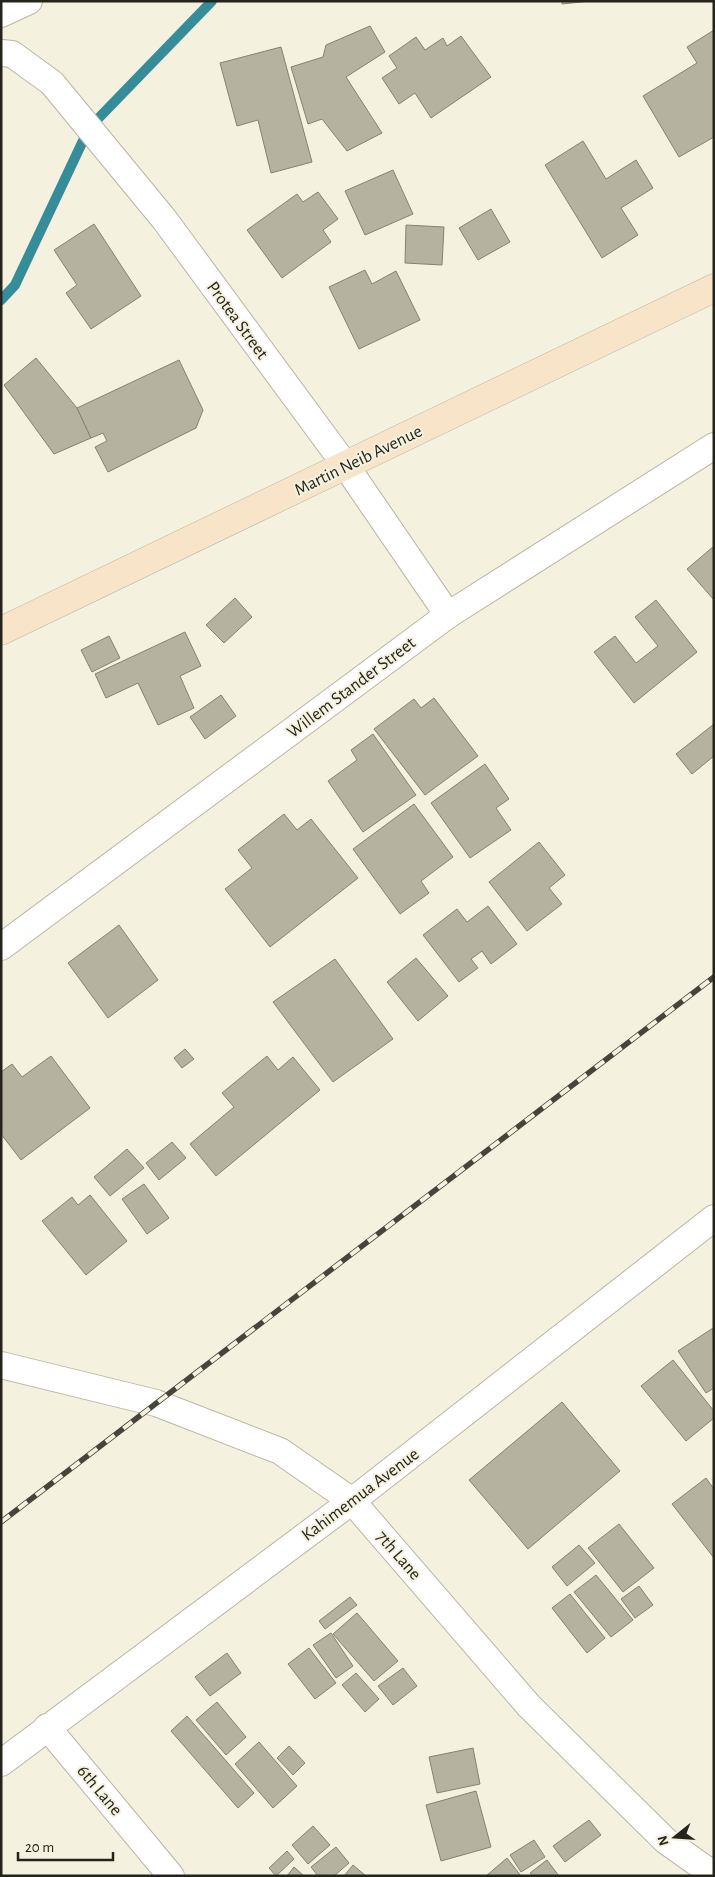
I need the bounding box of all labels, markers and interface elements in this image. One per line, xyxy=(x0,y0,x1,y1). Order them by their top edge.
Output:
street label: Protea Street xyxy=(203,278,271,363)
street label: Martin Neib Avenue xyxy=(292,422,425,500)
street label: Willem Stander Street xyxy=(284,634,419,742)
street label: Kahimemua Avenue xyxy=(299,1445,423,1545)
street label: 7th Lane xyxy=(372,1528,424,1584)
street label: 6th Lane xyxy=(73,1762,125,1819)
north arrow xyxy=(650,1812,700,1862)
scale bar xyxy=(18,1830,112,1862)
text: N xyxy=(655,1834,672,1847)
text: 20 m xyxy=(25,1840,54,1855)

